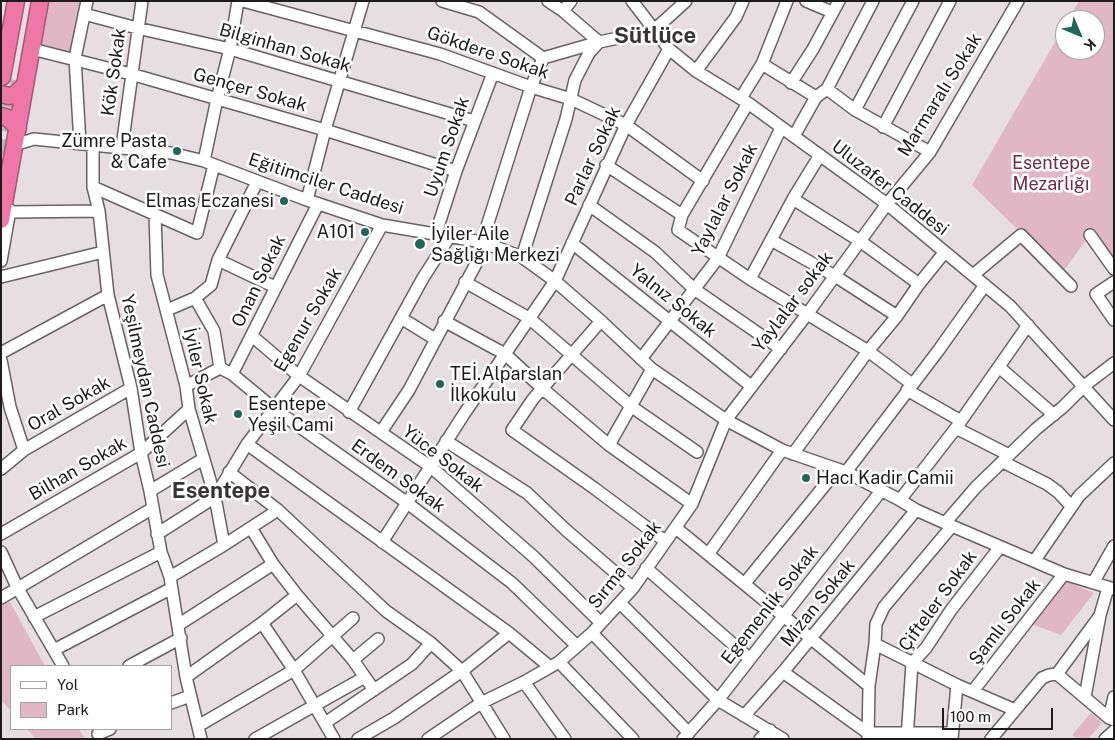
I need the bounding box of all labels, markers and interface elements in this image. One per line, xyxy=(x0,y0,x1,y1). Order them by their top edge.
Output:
north arrow xyxy=(1055,10,1105,60)
street label: Bilginhan Sokak xyxy=(217,19,353,77)
street label: Gökdere Sokak xyxy=(424,22,552,84)
district label: Sütlüce xyxy=(614,23,696,49)
street label: Kök Sokak xyxy=(97,27,131,117)
street label: Marmaralı Sokak xyxy=(893,29,987,161)
text: K xyxy=(1081,36,1099,54)
street label: Gençer Sokak xyxy=(191,63,309,117)
street label: Uyum Sokak xyxy=(420,94,474,200)
street label: Parlar Sokak xyxy=(561,103,625,209)
place label: Zümre Pasta & Cafe xyxy=(61,130,167,172)
street label: Uluzafer Caddesi xyxy=(827,136,953,240)
street label: Yaylalar Sokak xyxy=(687,140,763,260)
marker: Zümre Pasta & Cafe xyxy=(171,145,183,157)
street label: Eğitimciler Caddesi xyxy=(246,149,406,219)
park label: Esentepe Mezarlığı xyxy=(1012,152,1090,194)
place label: Elmas Eczanesi xyxy=(145,190,274,212)
marker: Elmas Eczanesi xyxy=(278,195,290,207)
place label: A101 xyxy=(317,221,355,243)
place label: İyiler Aile Sağlığı Merkezi xyxy=(431,223,560,266)
marker: A101 xyxy=(359,226,371,238)
street label: Onan Sokak xyxy=(227,231,291,331)
marker: İyiler Aile Sağlığı Merkezi xyxy=(413,237,427,251)
street label: Yaylalar sokak xyxy=(748,247,838,357)
street label: Yalnız Sokak xyxy=(625,260,721,342)
street label: Egenur Sokak xyxy=(270,264,346,376)
street label: Yeşilmeydan Caddesi xyxy=(116,292,174,470)
street label: İyiler Sokak xyxy=(178,326,222,426)
place label: TEİ.Alparslan İlkokulu xyxy=(450,363,562,406)
street label: Oral Sokak xyxy=(24,372,114,436)
marker: TEİ.Alparslan İlkokulu xyxy=(434,378,446,390)
place label: Esentepe Yeşil Cami xyxy=(248,393,334,436)
marker: Esentepe Yeşil Cami xyxy=(232,408,244,420)
street label: Yüce Sokak xyxy=(398,421,488,497)
street label: Bilhan Sokak xyxy=(25,432,131,506)
street label: Erdem Sokak xyxy=(347,435,449,517)
place label: Hacı Kadir Camii xyxy=(816,467,954,489)
marker: Hacı Kadir Camii xyxy=(800,472,812,484)
district label: Esentepe xyxy=(172,478,270,504)
street label: Sırma Sokak xyxy=(584,517,666,613)
street label: Egemenlik Sokak xyxy=(717,541,823,669)
street label: Çifteler Sokak xyxy=(894,546,982,656)
street label: Mizan Sokak xyxy=(776,555,860,651)
street label: Şamlı Sokak xyxy=(965,574,1045,670)
legend xyxy=(10,665,172,730)
text: Yol xyxy=(57,676,78,693)
scale bar xyxy=(945,698,1056,730)
text: Park xyxy=(57,701,89,718)
text: 100 m xyxy=(950,708,991,725)

